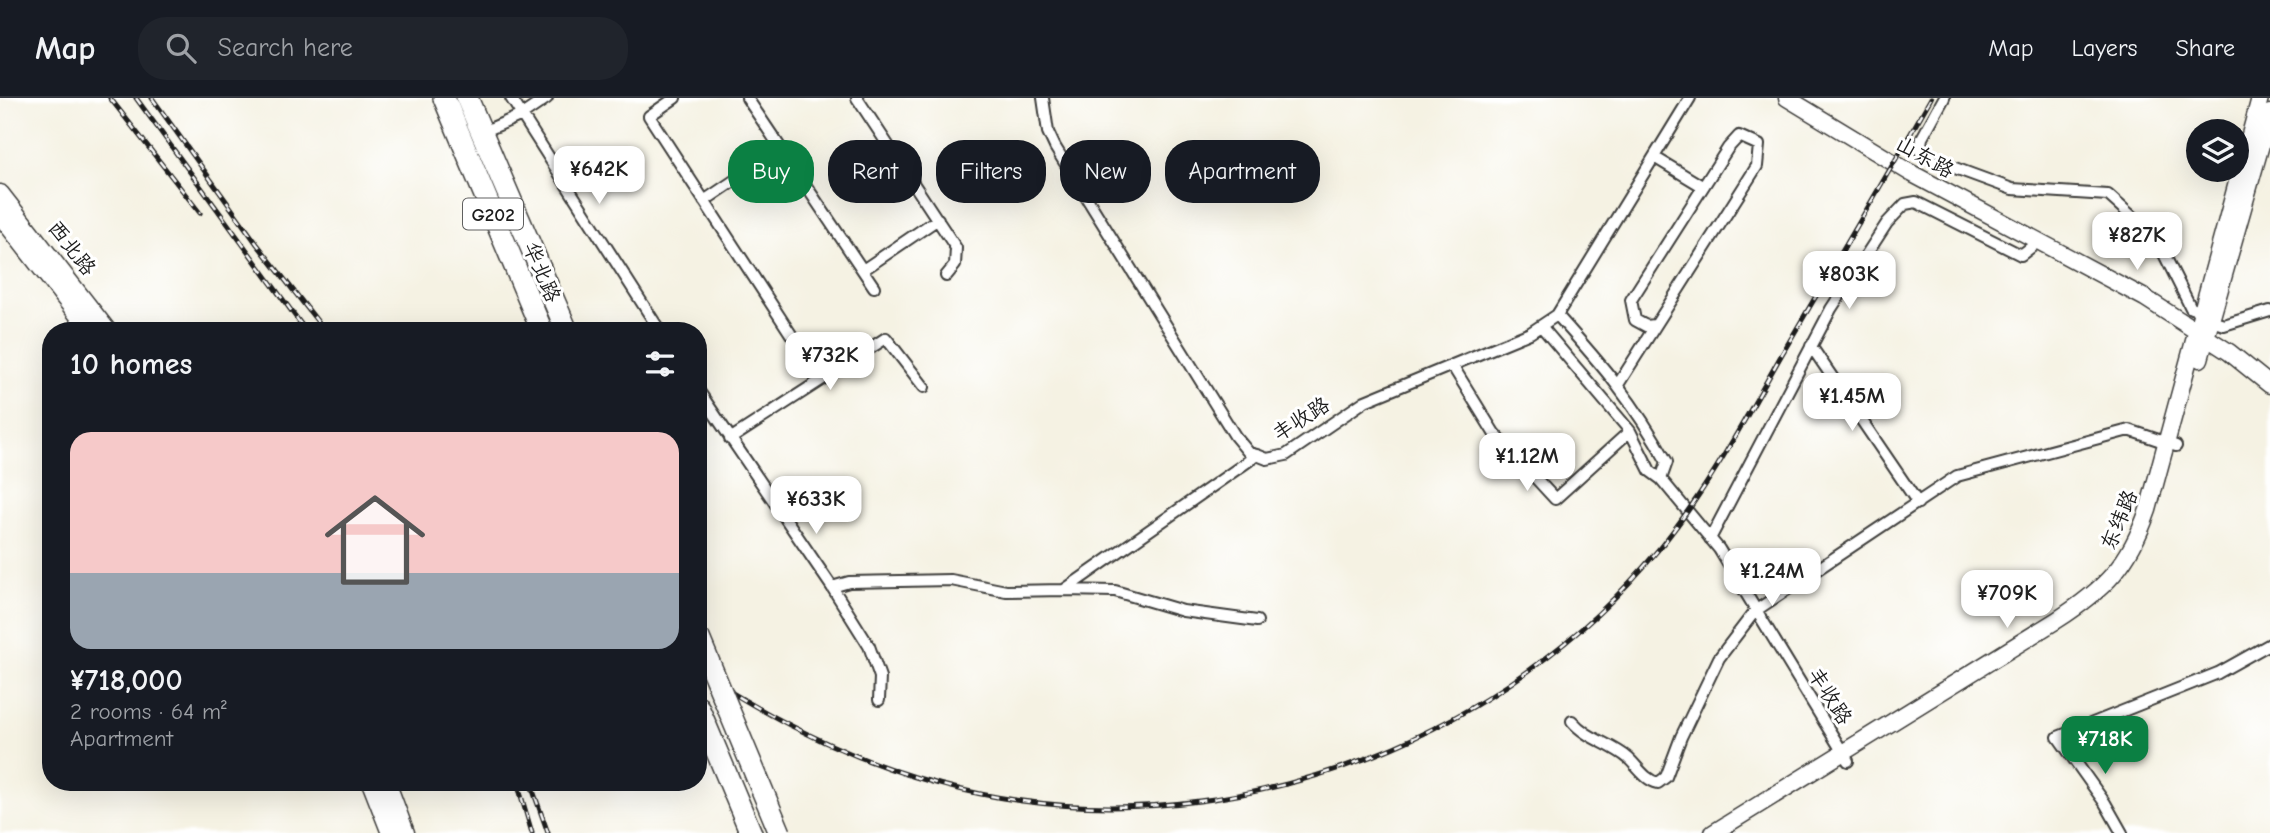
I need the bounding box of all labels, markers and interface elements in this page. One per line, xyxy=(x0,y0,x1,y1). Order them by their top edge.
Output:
search box xyxy=(138,17,628,80)
text: Map xyxy=(35,29,96,67)
icon: search xyxy=(162,29,200,67)
text: Search here xyxy=(218,33,353,63)
text: Map xyxy=(1988,34,2034,62)
text: Layers xyxy=(2072,34,2137,62)
text: Share xyxy=(2175,34,2235,62)
map controls xyxy=(2186,119,2249,182)
button: layers xyxy=(2186,119,2249,182)
street label: 山东路 xyxy=(1892,131,1958,183)
chip: Buy xyxy=(728,140,814,203)
chip: Rent xyxy=(828,140,922,203)
chip: Filters xyxy=(936,140,1046,203)
chip: New xyxy=(1060,140,1151,203)
chip: Apartment xyxy=(1165,140,1320,203)
pin: ¥642K xyxy=(550,146,648,206)
text: ¥642K xyxy=(570,155,628,182)
road number: G202 xyxy=(463,198,523,230)
pin: ¥827K xyxy=(2088,212,2186,272)
street label: 西北路 xyxy=(43,216,101,280)
text: ¥827K xyxy=(2108,221,2166,248)
street label: 华北路 xyxy=(519,238,565,306)
pin: ¥803K xyxy=(1800,252,1898,311)
text: ¥803K xyxy=(1819,260,1879,287)
pin: ¥732K xyxy=(781,332,879,392)
text: ¥732K xyxy=(801,341,859,368)
icon: filters xyxy=(641,345,679,383)
text: 10 homes xyxy=(70,347,192,382)
pin: ¥1.45M xyxy=(1795,374,1909,433)
text: ¥1.45M xyxy=(1819,382,1885,409)
street label: 丰收路 xyxy=(1268,392,1334,446)
pin: ¥1.12M xyxy=(1470,434,1584,493)
text: ¥1.12M xyxy=(1495,442,1559,469)
pin: ¥633K xyxy=(767,476,865,536)
icon: home xyxy=(312,477,438,603)
text: ¥633K xyxy=(787,485,845,512)
street label: 东纬路 xyxy=(2096,486,2142,554)
pin: ¥1.24M xyxy=(1715,548,1829,608)
text: ¥1.24M xyxy=(1740,557,1804,584)
pin: ¥709K xyxy=(1958,570,2056,630)
text: ¥709K xyxy=(1977,579,2037,606)
text: ¥718,000 xyxy=(70,663,183,698)
street label: 丰收路 xyxy=(1803,663,1857,729)
text: 2 rooms · 64 m² xyxy=(70,698,227,725)
pin: ¥718K xyxy=(2056,716,2154,776)
text: Apartment xyxy=(70,725,173,752)
text: ¥718K xyxy=(2077,725,2133,752)

